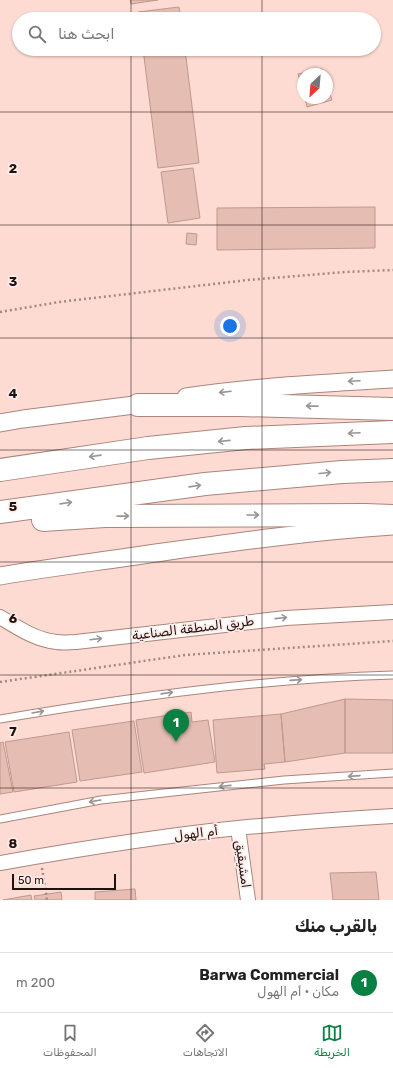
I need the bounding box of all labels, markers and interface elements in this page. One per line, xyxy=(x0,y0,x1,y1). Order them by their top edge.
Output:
search box xyxy=(12,12,381,56)
icon: search xyxy=(26,23,48,45)
text: ابحث هنا xyxy=(58,25,115,43)
north arrow xyxy=(297,68,333,104)
text: 2 xyxy=(9,161,17,176)
text: 3 xyxy=(9,274,18,289)
your location xyxy=(220,316,240,336)
one-way arrow xyxy=(348,378,361,385)
text: 4 xyxy=(9,386,18,401)
one-way arrow xyxy=(218,388,231,396)
one-way arrow xyxy=(306,403,319,410)
one-way arrow xyxy=(348,430,361,437)
one-way arrow xyxy=(218,437,231,444)
one-way arrow xyxy=(89,452,102,460)
one-way arrow xyxy=(318,470,331,477)
one-way arrow xyxy=(188,482,201,489)
text: 5 xyxy=(9,499,17,514)
one-way arrow xyxy=(59,499,72,507)
one-way arrow xyxy=(246,511,259,519)
one-way arrow xyxy=(116,512,129,520)
text: 6 xyxy=(9,611,18,626)
street label: طريق المنطقة الصناعية xyxy=(131,613,255,644)
one-way arrow xyxy=(274,614,287,622)
one-way arrow xyxy=(89,636,102,643)
one-way arrow xyxy=(289,677,302,684)
one-way arrow xyxy=(160,689,173,697)
one-way arrow xyxy=(32,708,45,716)
pin: 1 xyxy=(163,709,189,742)
text: 7 xyxy=(9,724,17,739)
one-way arrow xyxy=(348,772,361,779)
one-way arrow xyxy=(219,783,232,790)
one-way arrow xyxy=(89,798,102,806)
street label: أم الهول xyxy=(173,823,219,844)
text: 8 xyxy=(9,836,18,851)
street label: امشيقيق xyxy=(231,839,254,889)
scale bar xyxy=(12,872,116,891)
text: 50 m xyxy=(18,874,44,887)
text: بالقرب منك xyxy=(295,916,377,936)
text: Barwa Commercial xyxy=(199,966,339,984)
text: 200 m xyxy=(16,975,55,990)
text: 1 xyxy=(361,975,367,990)
text: مكان · أم الهول xyxy=(257,984,339,999)
tab: المحفوظات xyxy=(43,1022,97,1059)
tab: الاتجاهات xyxy=(183,1022,228,1059)
tab: الخريطة xyxy=(314,1022,350,1059)

